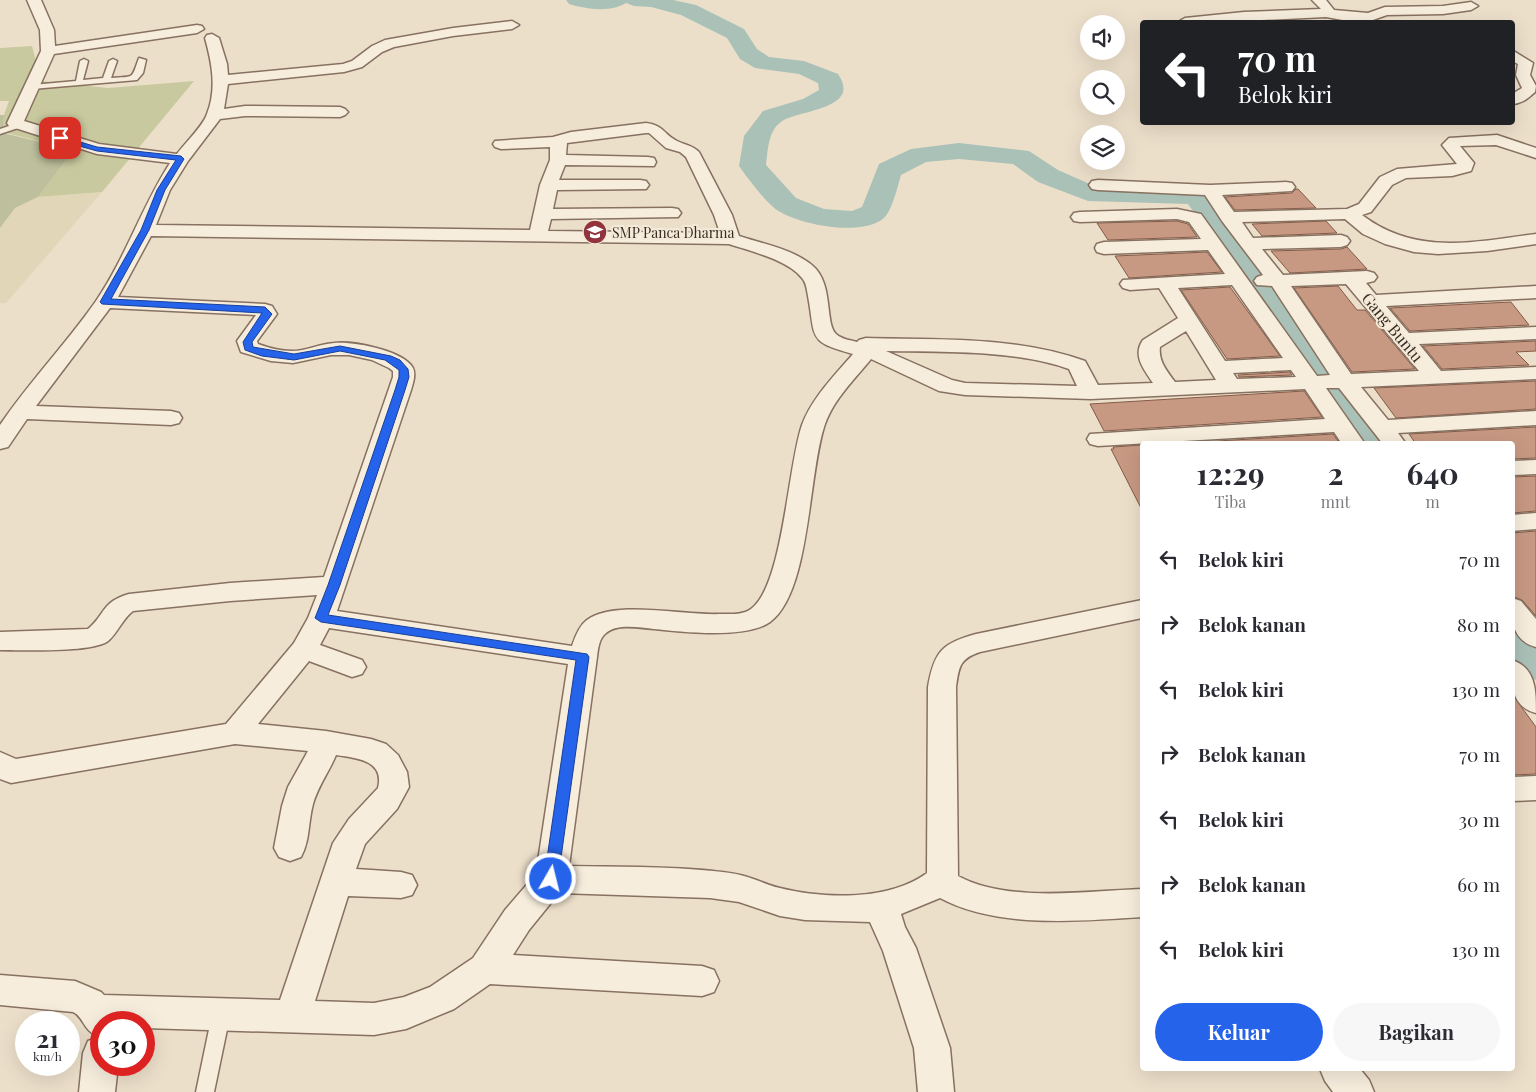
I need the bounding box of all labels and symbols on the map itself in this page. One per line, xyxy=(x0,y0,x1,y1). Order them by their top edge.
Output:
pin xyxy=(39,117,81,159)
school or university icon: SMP Panca Dharma xyxy=(582,219,608,245)
place label: SMP Panca Dharma xyxy=(612,223,734,242)
street label: Gang Buntu xyxy=(1358,288,1428,366)
position arrow xyxy=(524,852,576,904)
speed limit sign: 30 xyxy=(90,1011,155,1076)

